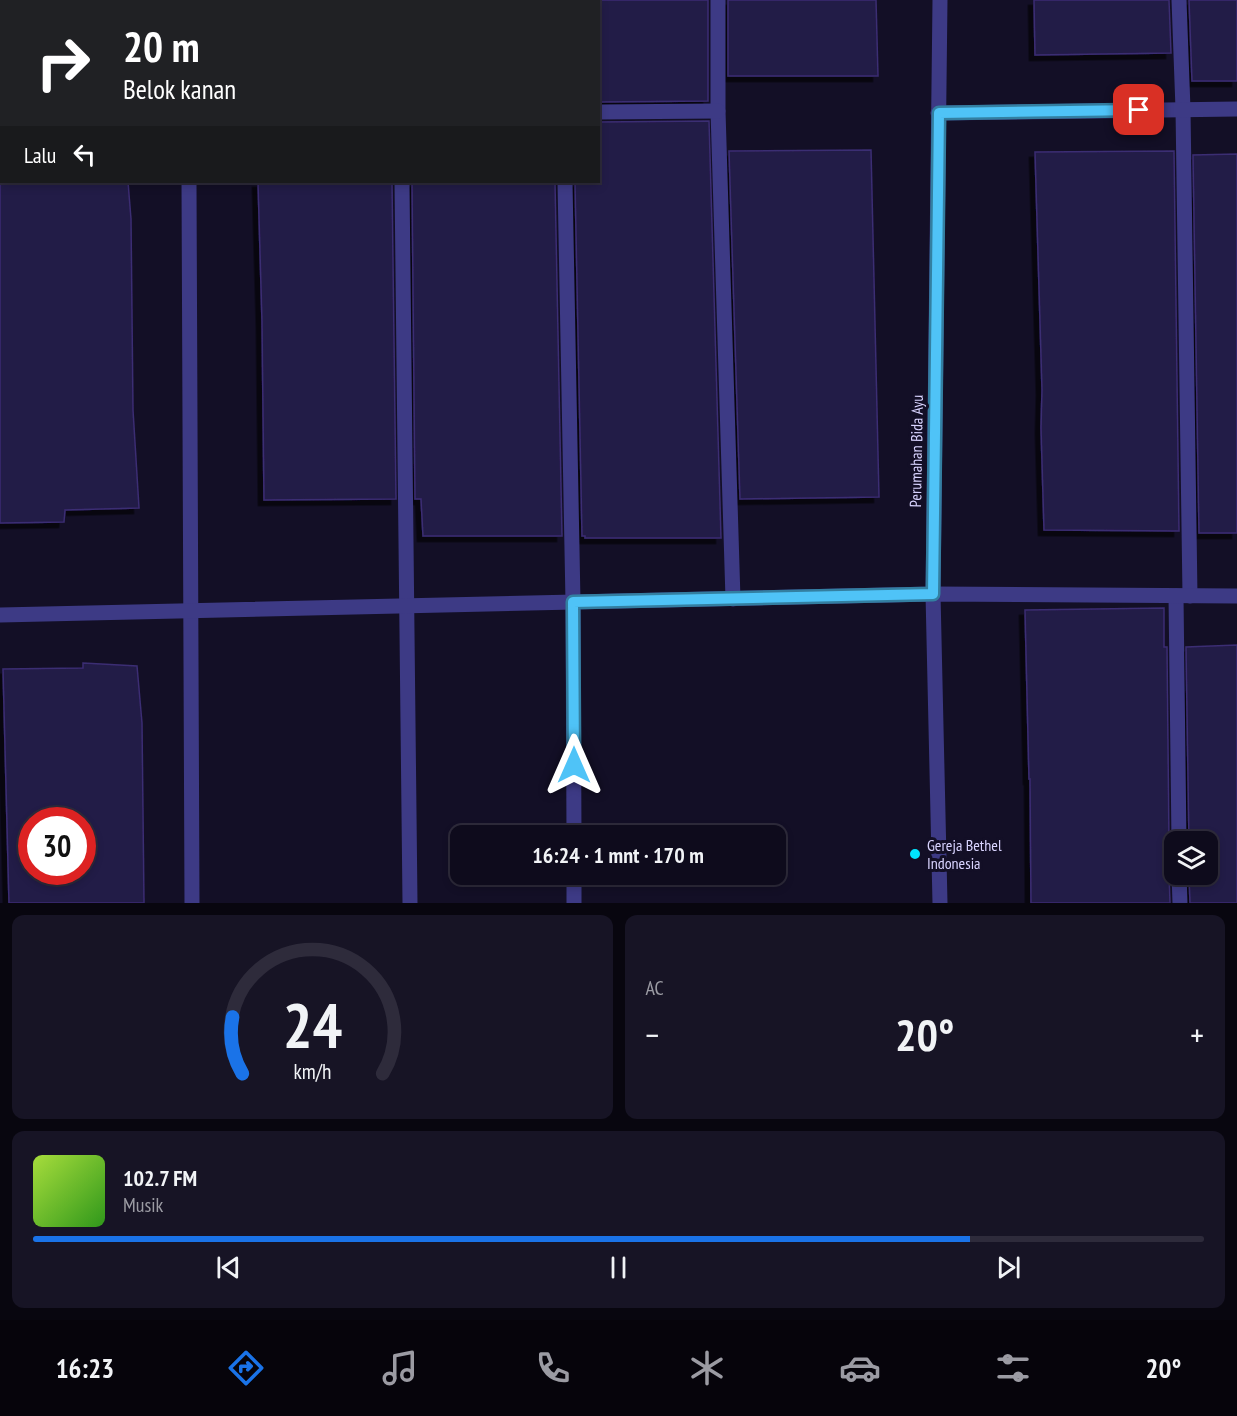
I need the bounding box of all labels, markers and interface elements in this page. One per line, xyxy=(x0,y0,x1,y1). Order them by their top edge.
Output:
text: 20 m xyxy=(123,19,200,74)
icon: right xyxy=(24,24,102,102)
text: Belok kanan xyxy=(123,72,236,106)
pin xyxy=(1113,84,1164,135)
icon: arrive xyxy=(1122,93,1155,126)
icon: left xyxy=(68,138,101,171)
text: Lalu xyxy=(24,141,56,169)
street label: Perumahan Bida Ayu xyxy=(905,394,927,508)
position arrow xyxy=(542,733,606,797)
speed limit sign: 30 xyxy=(18,807,96,885)
map controls xyxy=(1164,831,1218,885)
button: layers xyxy=(1164,831,1218,885)
place label: Gereja Bethel Indonesia xyxy=(927,835,1002,873)
text: 16:24 · 1 mnt · 170 m xyxy=(532,841,704,869)
marker: Gereja Bethel Indonesia xyxy=(908,847,922,861)
text: AC xyxy=(646,975,664,1001)
text: 24 xyxy=(282,984,342,1065)
text: 20° xyxy=(895,1005,954,1063)
text: − xyxy=(646,1013,659,1056)
text: + xyxy=(1190,1013,1204,1056)
text: km/h xyxy=(293,1057,331,1085)
text: 102.7 FM xyxy=(123,1164,197,1192)
text: Musik xyxy=(123,1192,163,1218)
icon: previous xyxy=(212,1251,245,1284)
icon: pause xyxy=(602,1251,635,1284)
icon: next xyxy=(992,1251,1025,1284)
icon: directions xyxy=(225,1347,267,1389)
icon: music xyxy=(379,1347,421,1389)
icon: phone xyxy=(532,1347,574,1389)
icon: climate xyxy=(686,1347,728,1389)
icon: car xyxy=(839,1347,881,1389)
icon: filters xyxy=(992,1347,1034,1389)
text: 16:23 xyxy=(56,1351,114,1385)
text: 20° xyxy=(1146,1351,1181,1385)

